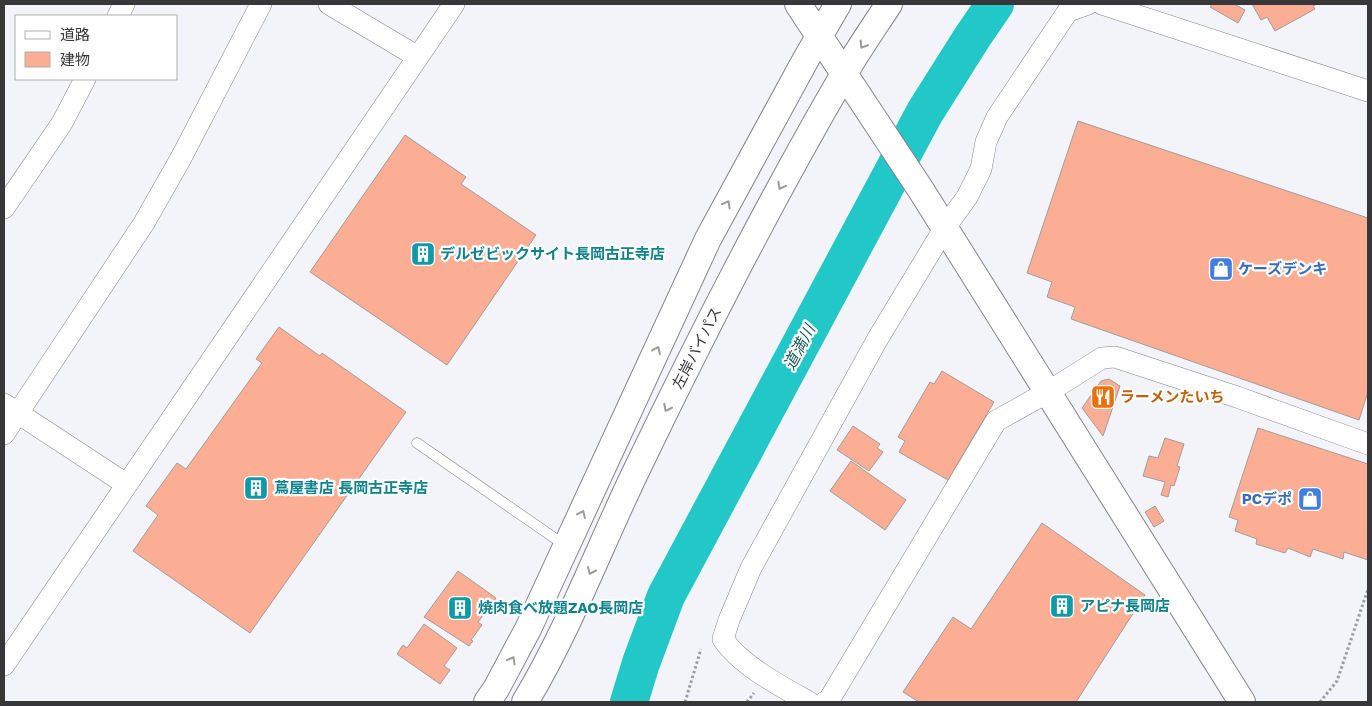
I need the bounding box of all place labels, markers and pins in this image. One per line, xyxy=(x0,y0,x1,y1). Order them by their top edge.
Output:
building icon: デルゼビックサイト長岡古正寺店 xyxy=(410,241,436,267)
place label: デルゼビックサイト長岡古正寺店 xyxy=(440,245,665,263)
shop icon: ケーズデンキ xyxy=(1208,256,1234,282)
place label: ケーズデンキ xyxy=(1238,260,1327,278)
restaurant icon: ラーメンたいち xyxy=(1090,384,1116,410)
place label: ラーメンたいち xyxy=(1120,388,1224,406)
building icon: 蔦屋書店 長岡古正寺店 xyxy=(243,475,269,501)
place label: 蔦屋書店 長岡古正寺店 xyxy=(274,479,428,497)
shop icon: PCデポ xyxy=(1297,486,1323,512)
place label: PCデポ xyxy=(1242,490,1292,508)
building icon: アピナ長岡店 xyxy=(1049,593,1075,619)
building icon: 焼肉食べ放題ZAO長岡店 xyxy=(447,595,473,621)
place label: アピナ長岡店 xyxy=(1080,597,1170,615)
place label: 焼肉食べ放題ZAO長岡店 xyxy=(478,599,643,617)

